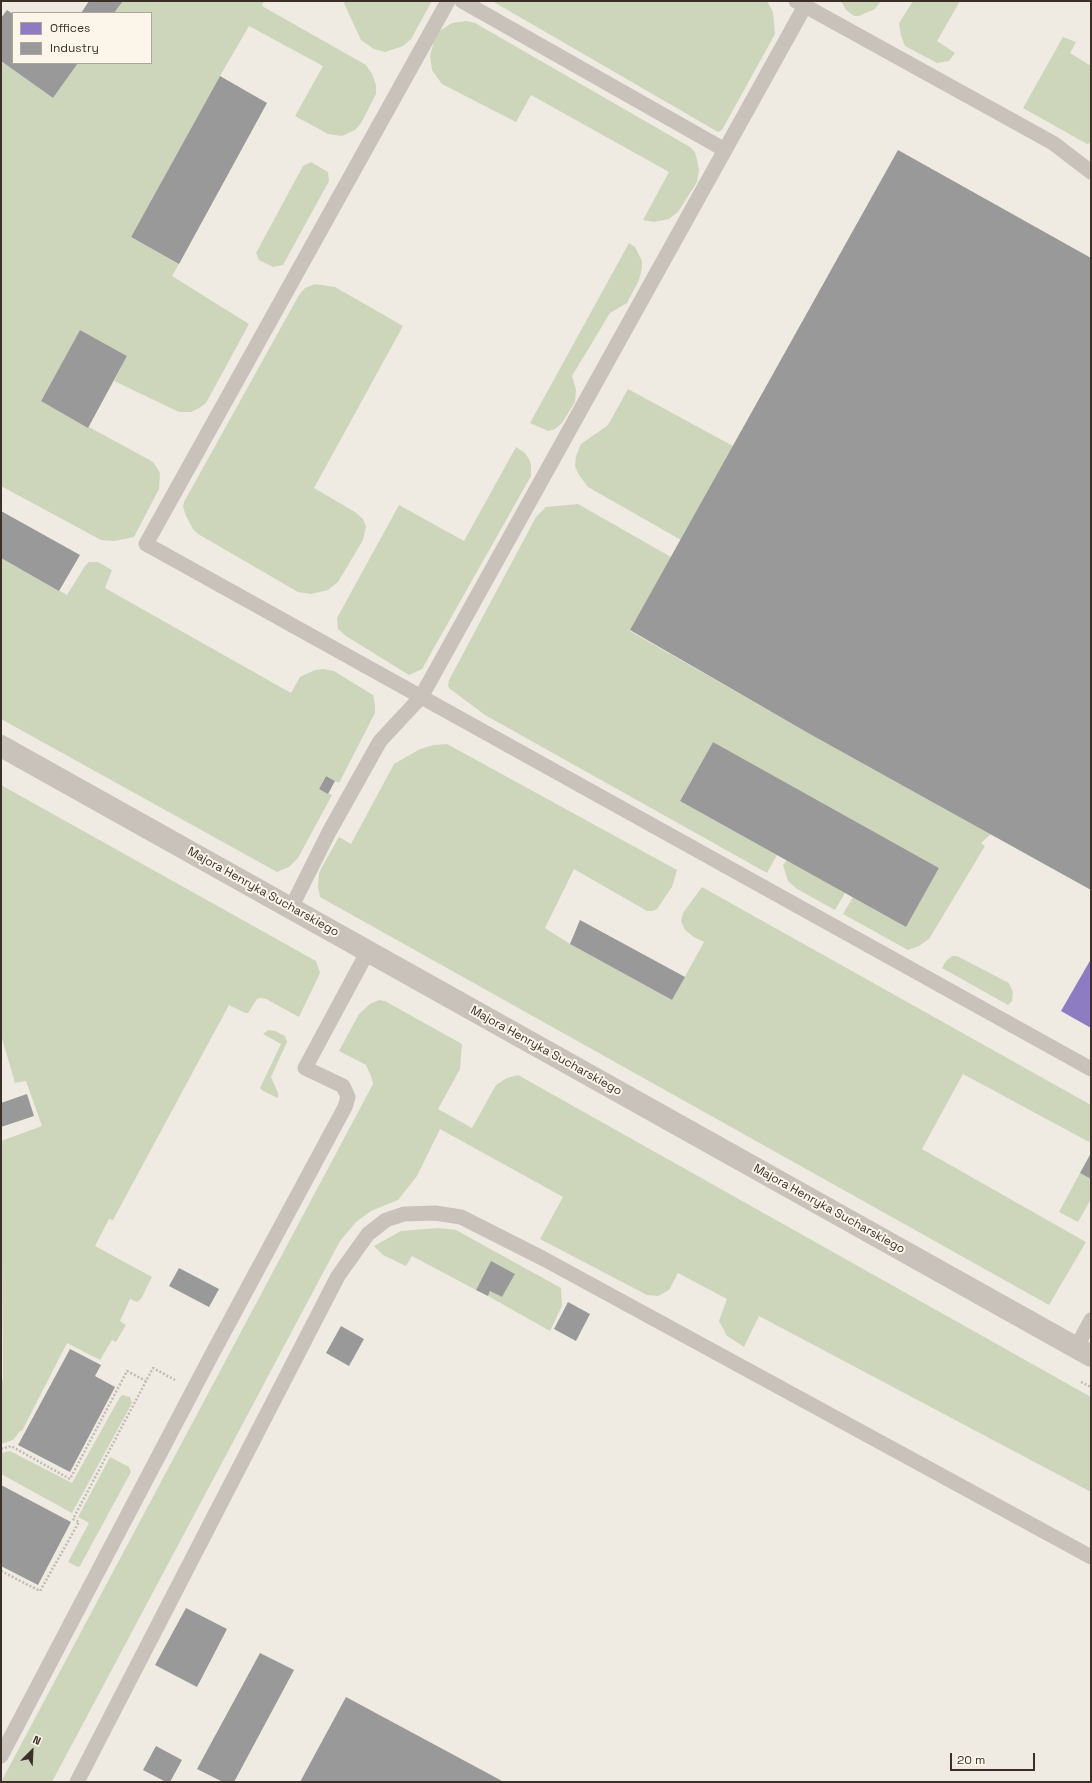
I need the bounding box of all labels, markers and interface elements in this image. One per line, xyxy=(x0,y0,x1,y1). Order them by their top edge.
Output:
legend xyxy=(12,12,152,64)
text: Offices xyxy=(50,20,90,36)
text: Industry xyxy=(50,40,99,56)
street label: Majora Henryka Sucharskiego xyxy=(185,844,341,940)
street label: Majora Henryka Sucharskiego xyxy=(468,1003,624,1099)
street label: Majora Henryka Sucharskiego xyxy=(751,1161,907,1257)
north arrow xyxy=(12,1731,52,1771)
text: N xyxy=(31,1732,43,1748)
scale bar xyxy=(952,1745,1037,1771)
text: 20 m xyxy=(957,1752,985,1768)

